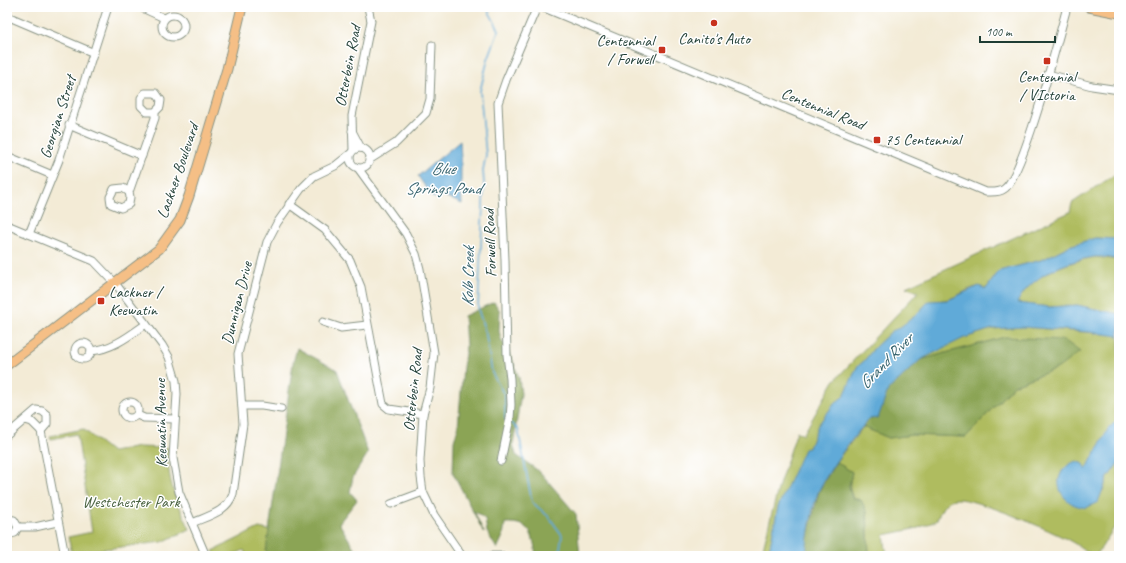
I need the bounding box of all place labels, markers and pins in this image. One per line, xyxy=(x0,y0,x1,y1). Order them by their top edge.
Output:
marker: Canito's Auto xyxy=(709,18,719,28)
place label: Canito's Auto xyxy=(678,29,752,49)
place label: Centennial / Forwell xyxy=(596,31,657,69)
marker: Centennial / Forwell xyxy=(657,45,667,55)
marker: Centennial / VIctoria xyxy=(1042,56,1052,66)
place label: Centennial / VIctoria xyxy=(1018,67,1079,105)
place label: 75 Centennial xyxy=(885,130,964,150)
marker: 75 Centennial xyxy=(872,135,882,145)
place label: Lackner / Keewatin xyxy=(109,282,165,320)
marker: Lackner / Keewatin xyxy=(96,296,106,306)

